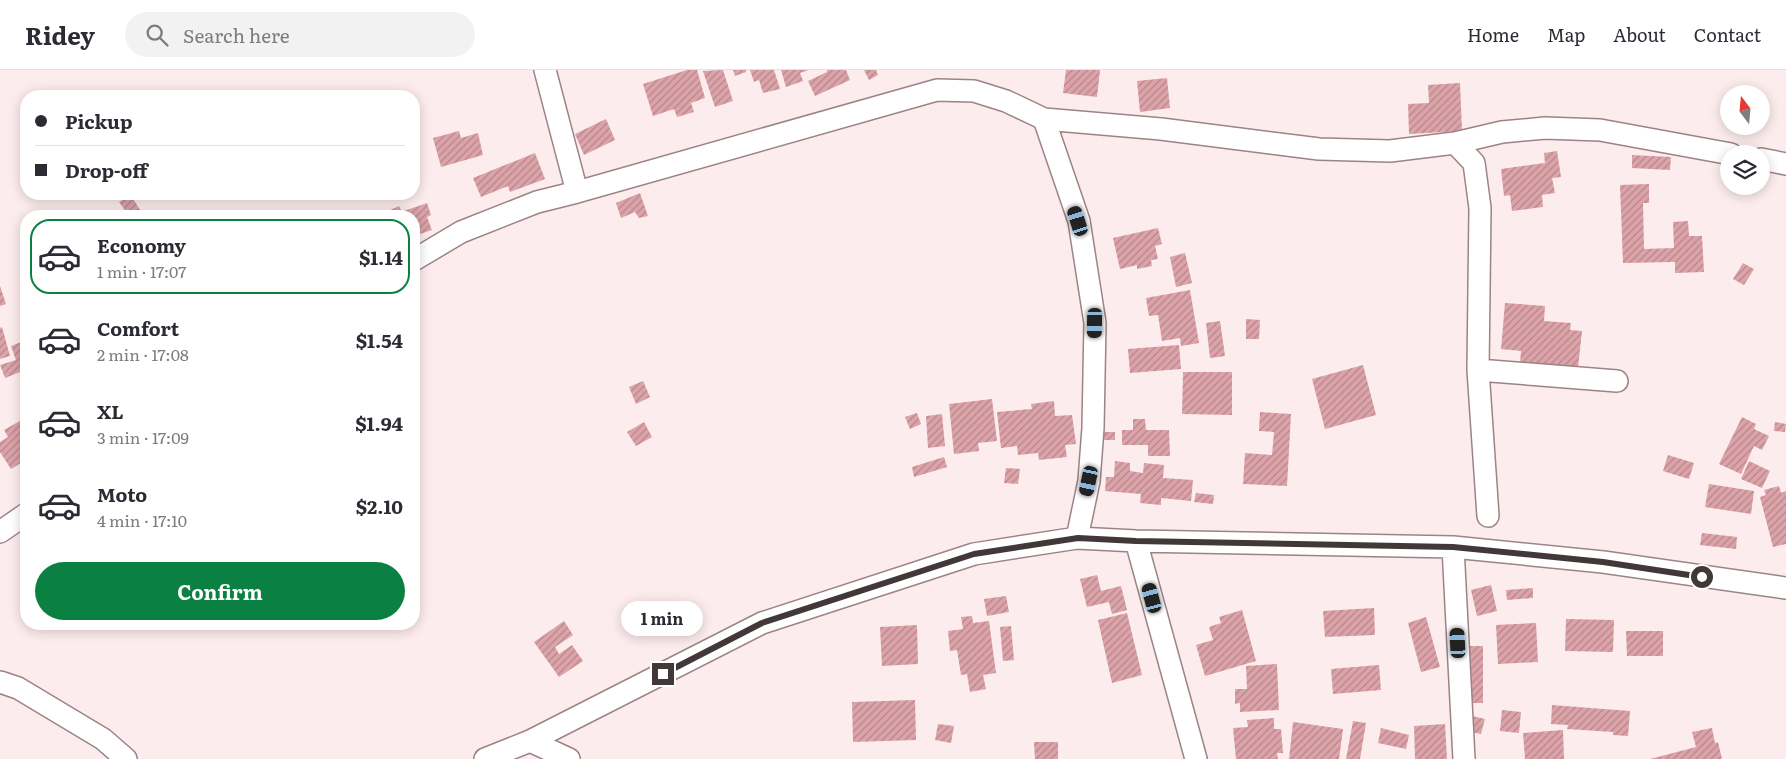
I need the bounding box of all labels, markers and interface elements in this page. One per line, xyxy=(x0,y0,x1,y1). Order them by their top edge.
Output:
search box xyxy=(125,12,475,57)
text: Ridey xyxy=(25,17,95,52)
icon: search xyxy=(143,21,171,49)
text: Search here xyxy=(183,21,290,49)
text: Home xyxy=(1467,21,1519,48)
text: Map xyxy=(1547,21,1585,48)
text: About xyxy=(1613,21,1666,48)
text: Contact xyxy=(1694,21,1761,48)
north arrow xyxy=(1720,85,1770,135)
map controls xyxy=(1720,85,1770,195)
text: Pickup xyxy=(65,107,133,135)
button: layers xyxy=(1720,145,1770,195)
text: Drop-off xyxy=(65,156,148,184)
car xyxy=(1066,204,1089,238)
text: Economy xyxy=(97,231,186,259)
icon: car xyxy=(37,234,82,279)
text: $1.14 xyxy=(359,243,403,271)
text: 1 min · 17:07 xyxy=(97,259,186,283)
car xyxy=(1087,308,1102,338)
text: Comfort xyxy=(97,314,179,342)
icon: car xyxy=(37,317,82,362)
text: $1.54 xyxy=(356,326,403,354)
text: 2 min · 17:08 xyxy=(97,342,189,366)
text: XL xyxy=(97,397,124,425)
icon: car xyxy=(37,400,82,445)
text: $1.94 xyxy=(355,409,403,437)
text: 3 min · 17:09 xyxy=(97,425,189,449)
car xyxy=(1078,465,1099,497)
text: Moto xyxy=(97,480,147,508)
icon: car xyxy=(37,483,82,528)
text: $2.10 xyxy=(356,492,403,520)
text: 4 min · 17:10 xyxy=(97,508,187,532)
button: Confirm xyxy=(35,562,405,620)
route start xyxy=(1691,566,1713,588)
car xyxy=(1140,582,1163,614)
callout: 1 min xyxy=(622,602,704,636)
text: 1 min xyxy=(641,606,683,630)
car xyxy=(1449,628,1466,658)
route end xyxy=(652,663,674,685)

